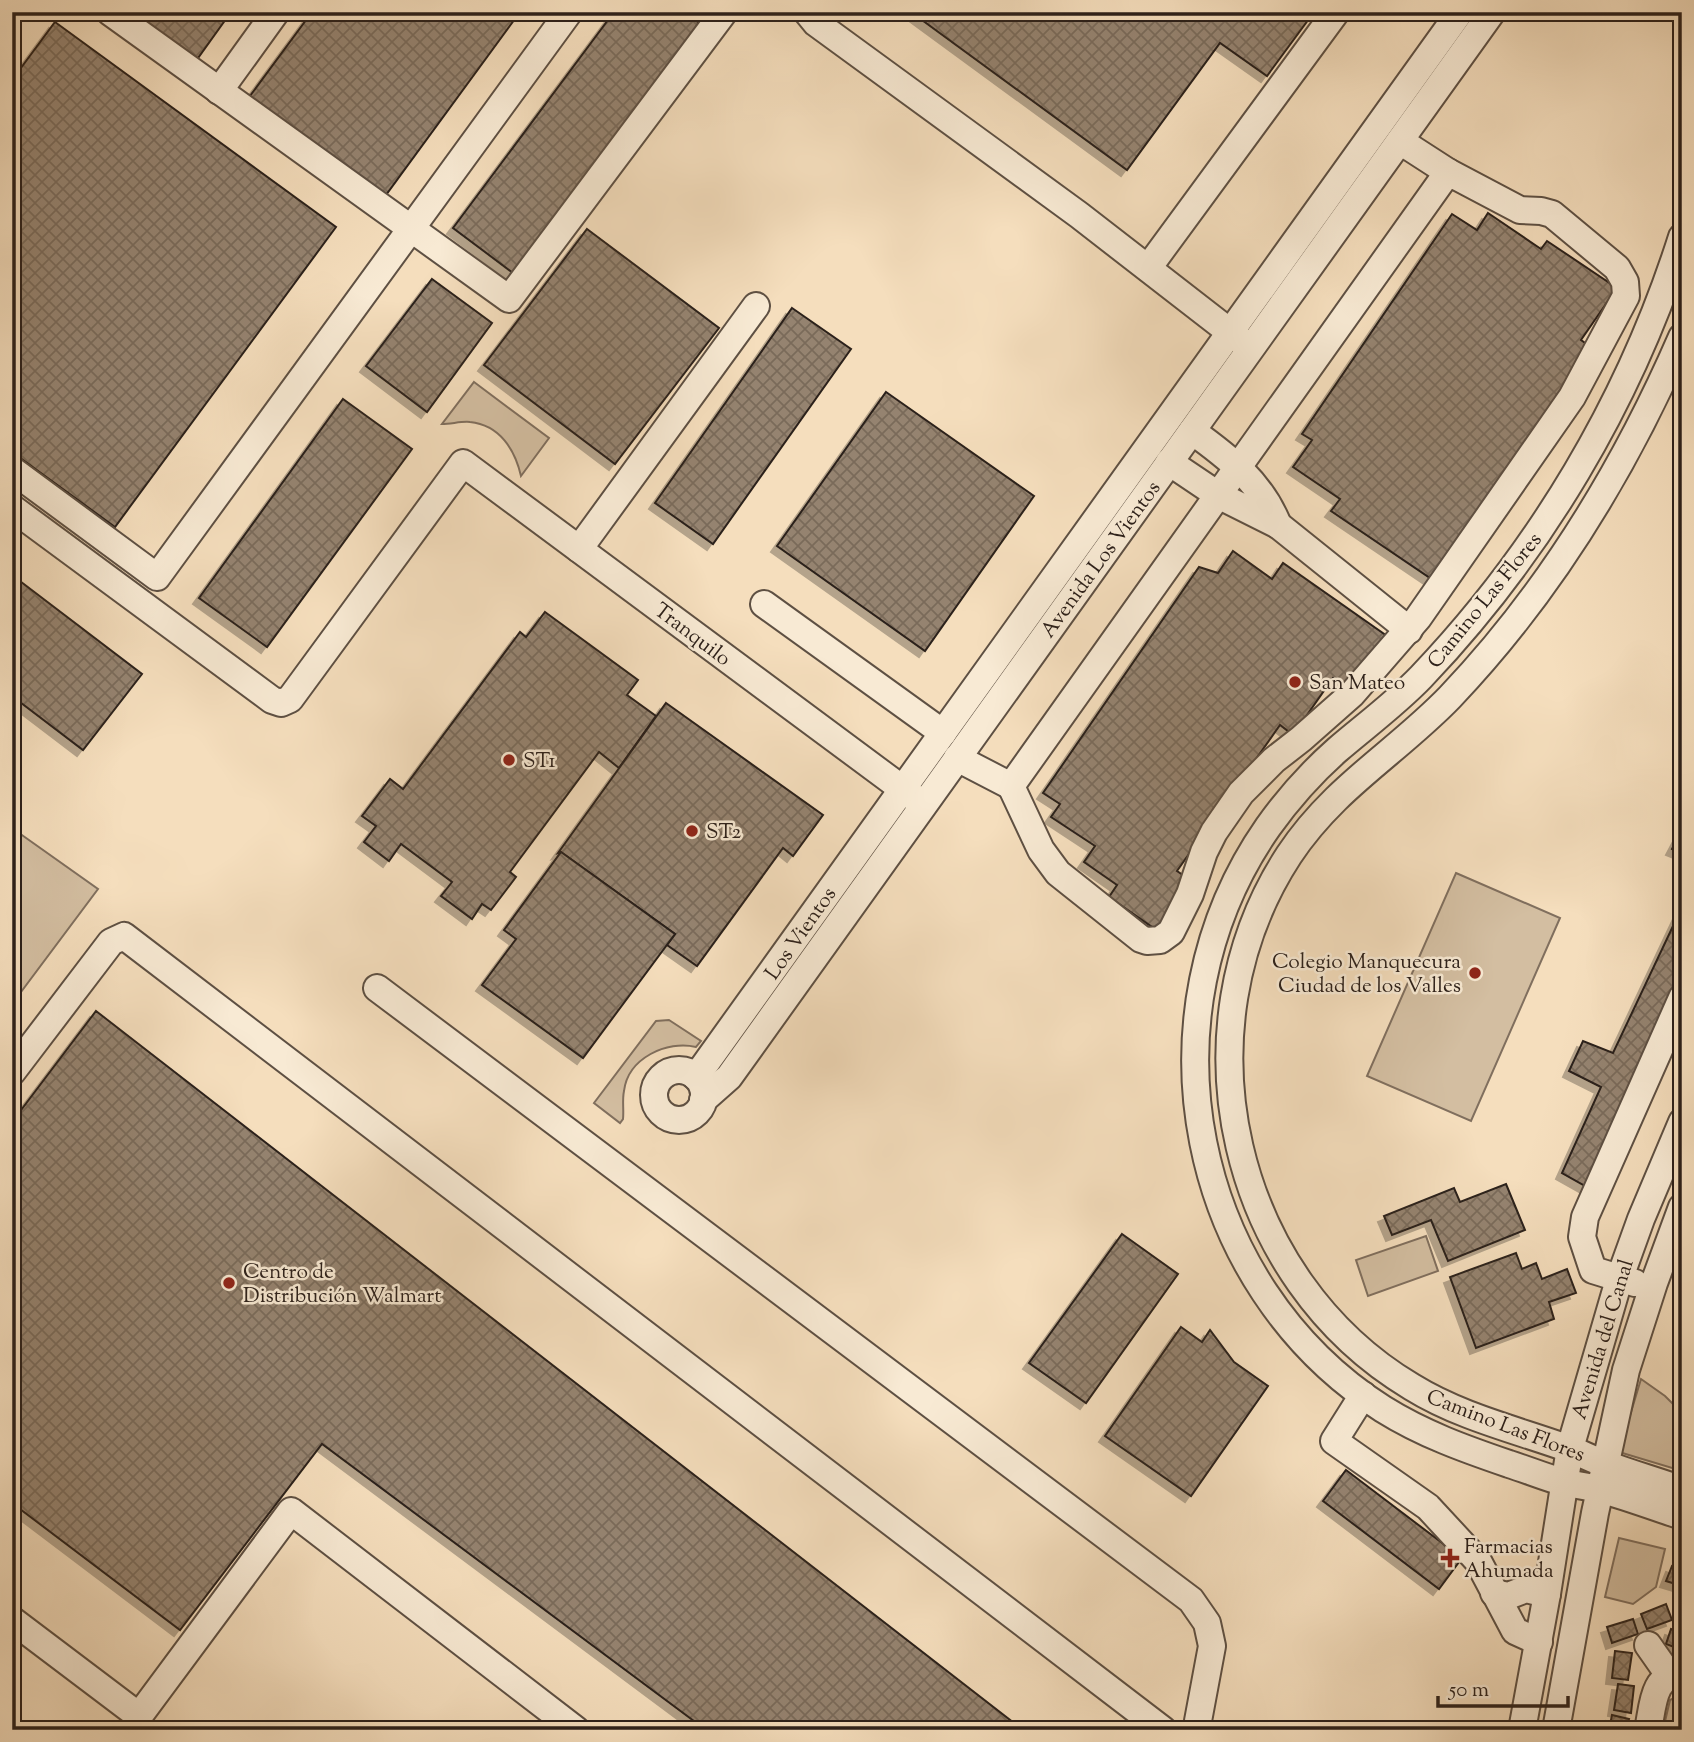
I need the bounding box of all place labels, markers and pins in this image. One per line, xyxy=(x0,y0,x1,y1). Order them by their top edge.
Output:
place label: San Mateo xyxy=(1309,669,1405,699)
marker: San Mateo xyxy=(1287,674,1303,690)
place label: ST1 xyxy=(523,747,556,777)
marker: ST1 xyxy=(501,752,517,768)
place label: ST2 xyxy=(706,818,741,848)
marker: ST2 xyxy=(684,823,700,839)
place label: Colegio Manquecura Ciudad de los Valles xyxy=(1272,948,1461,1002)
marker: Colegio Manquecura Ciudad de los Valles xyxy=(1467,965,1483,981)
place label: Centro de Distribución Walmart xyxy=(243,1258,441,1312)
marker: Centro de Distribución Walmart xyxy=(221,1275,237,1291)
place label: Farmacias Ahumada xyxy=(1464,1533,1554,1587)
marker: Farmacias Ahumada xyxy=(1442,1550,1458,1566)

